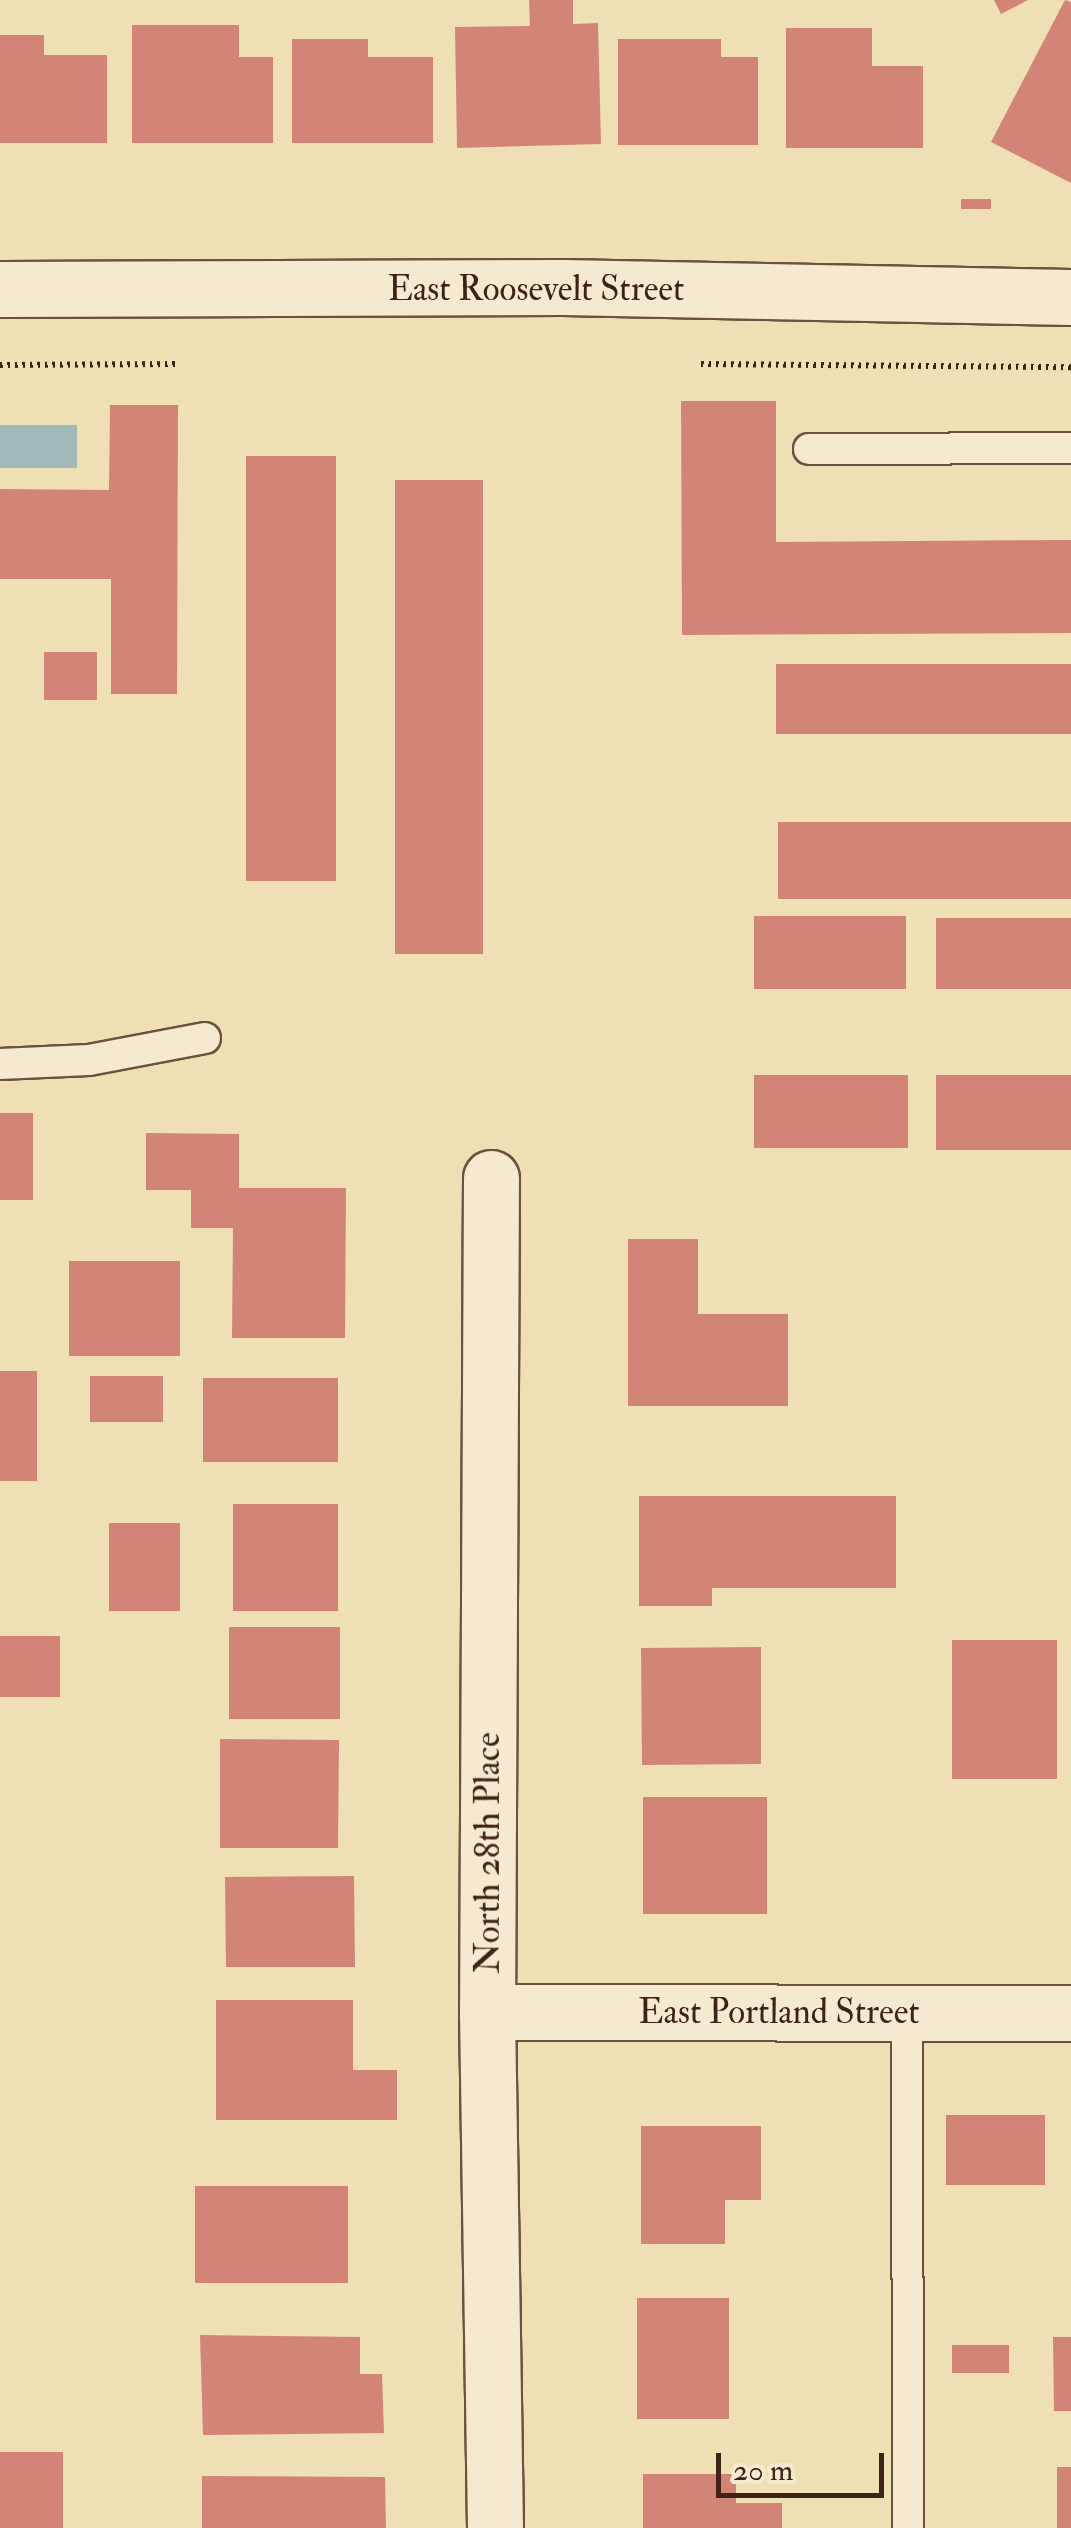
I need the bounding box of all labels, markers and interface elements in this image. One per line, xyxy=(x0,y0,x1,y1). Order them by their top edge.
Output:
street label: East Roosevelt Street xyxy=(388,268,684,310)
street label: North 28th Place xyxy=(467,1732,509,1974)
street label: East Portland Street xyxy=(638,1991,920,2033)
scale bar xyxy=(721,2433,888,2495)
text: 20 m xyxy=(733,2452,793,2489)

